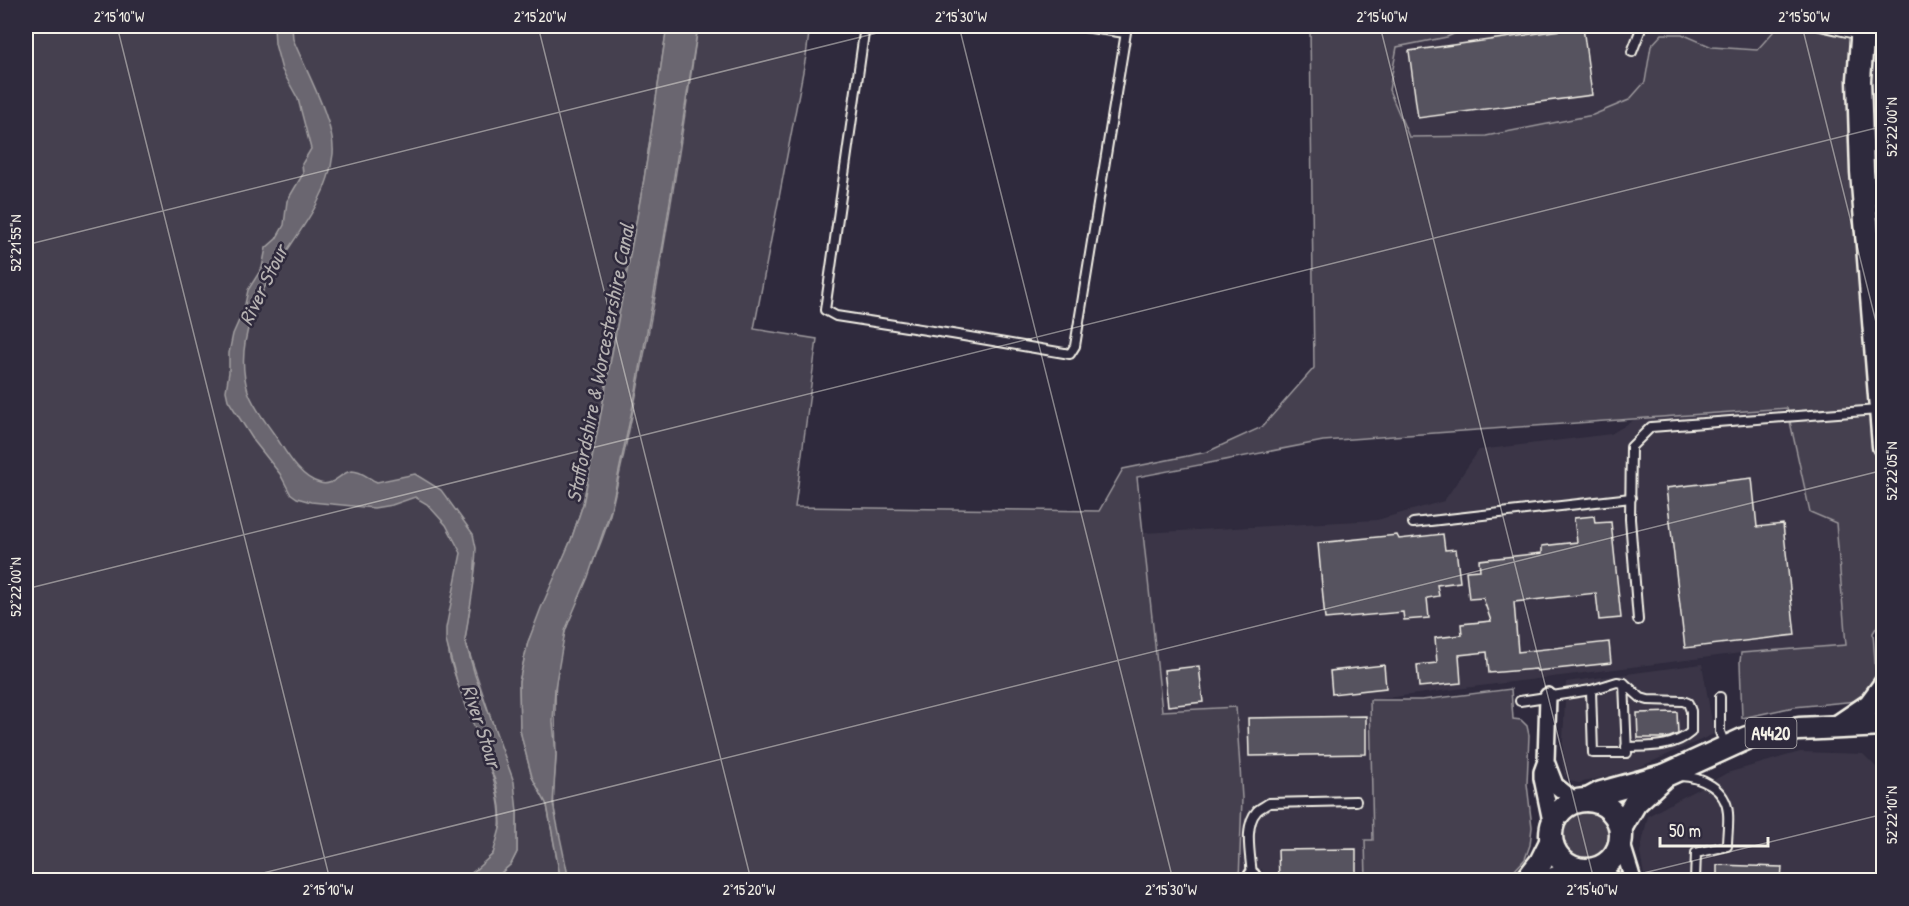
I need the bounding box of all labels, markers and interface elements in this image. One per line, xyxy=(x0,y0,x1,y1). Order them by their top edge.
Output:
text: 2°15'10"W xyxy=(94,6,145,27)
text: 2°15'20"W xyxy=(514,6,567,27)
text: 2°15'30"W xyxy=(935,6,988,27)
text: 2°15'40"W xyxy=(1357,6,1408,27)
text: 2°15'50"W xyxy=(1778,6,1831,27)
text: 52°22'00"N xyxy=(1881,97,1902,157)
text: 52°21'55"N xyxy=(5,214,26,272)
water label: Staffordshire & Worcestershire Canal xyxy=(559,220,642,505)
water label: River Stour xyxy=(231,238,296,330)
text: 52°22'05"N xyxy=(1881,442,1902,500)
text: 52°22'00"N xyxy=(5,557,26,617)
water label: River Stour xyxy=(455,681,510,774)
road number: A4420 xyxy=(1746,718,1796,748)
text: 52°22'10"N xyxy=(1881,786,1902,844)
scale bar xyxy=(1660,810,1768,848)
text: 50 m xyxy=(1669,818,1701,843)
text: 2°15'10"W xyxy=(303,879,354,900)
text: 2°15'20"W xyxy=(723,879,776,900)
text: 2°15'30"W xyxy=(1145,879,1198,900)
text: 2°15'40"W xyxy=(1567,879,1618,900)

